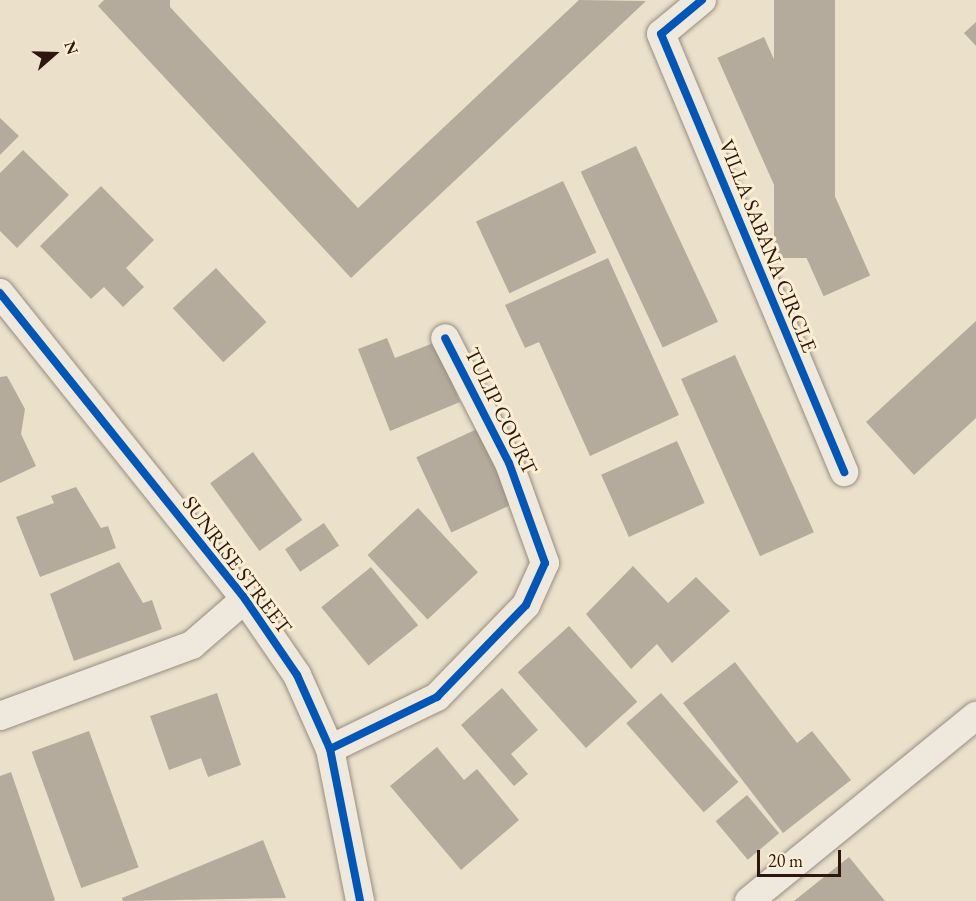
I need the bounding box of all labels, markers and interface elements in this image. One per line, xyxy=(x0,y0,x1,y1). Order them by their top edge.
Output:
north arrow xyxy=(24,24,84,84)
text: N xyxy=(59,38,83,57)
street label: VILLA SABANA CIRCLE xyxy=(714,136,822,356)
street label: TULIP COURT xyxy=(459,343,543,479)
street label: SUNRISE STREET xyxy=(177,491,297,639)
scale bar xyxy=(760,838,844,876)
text: 20 m xyxy=(768,849,803,872)

